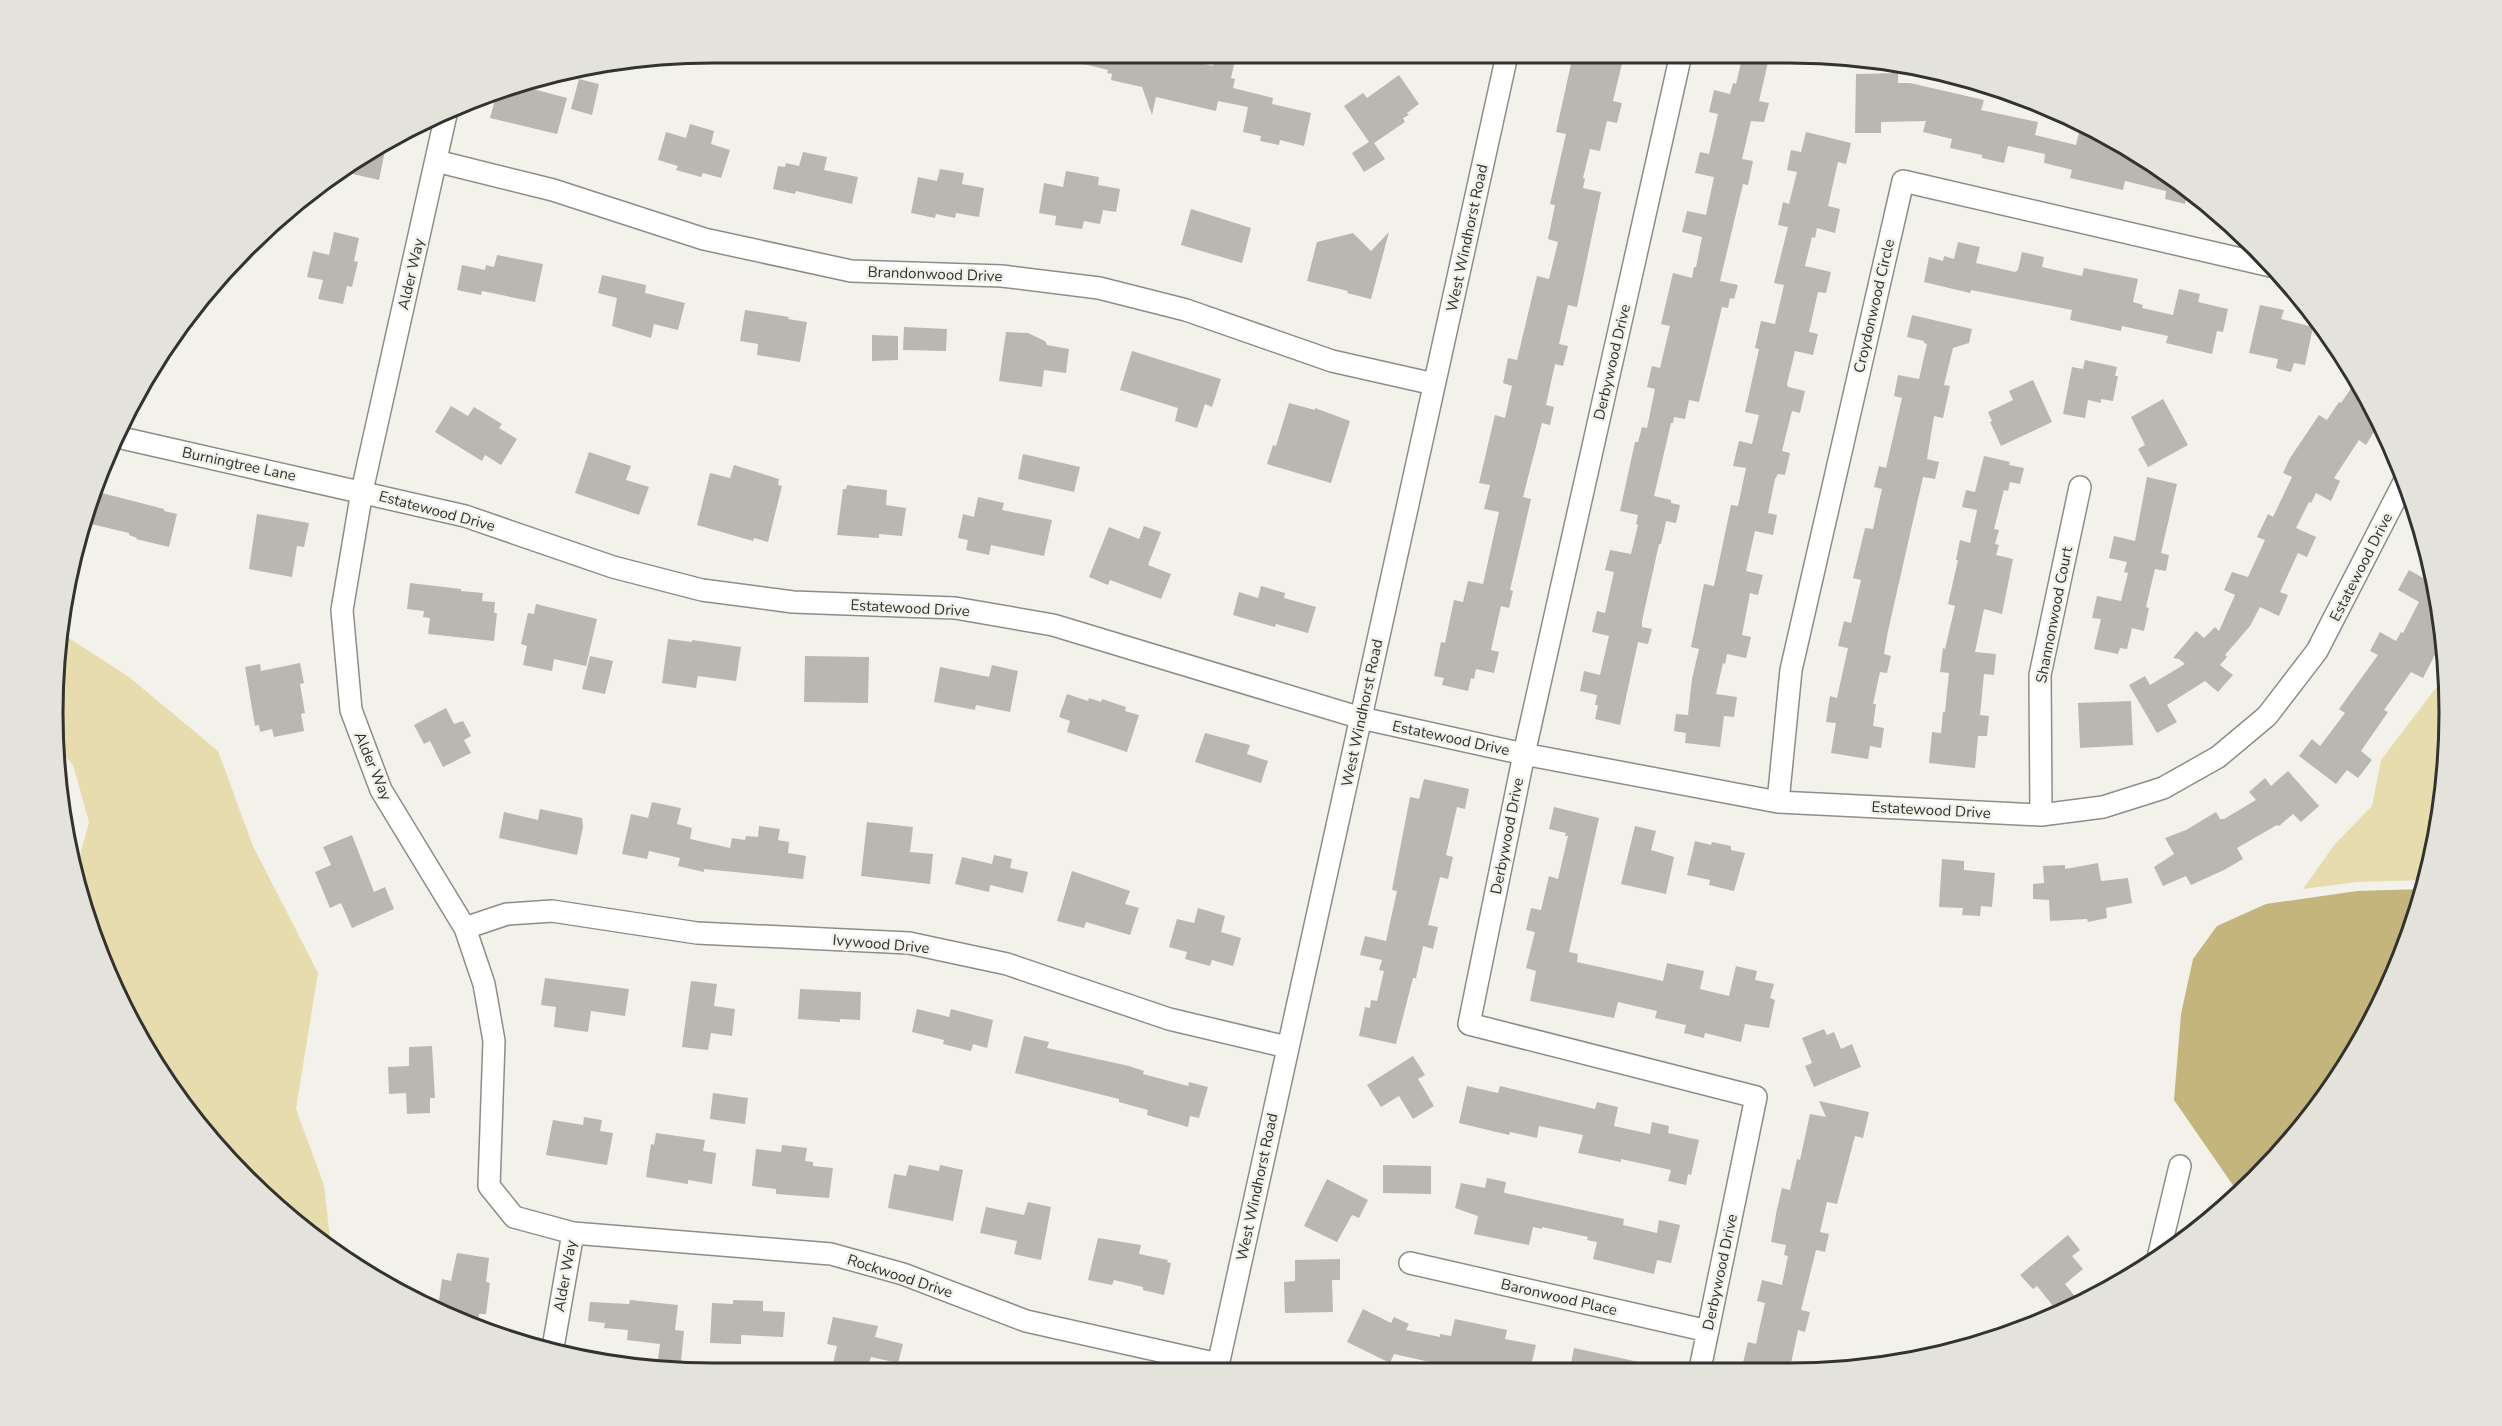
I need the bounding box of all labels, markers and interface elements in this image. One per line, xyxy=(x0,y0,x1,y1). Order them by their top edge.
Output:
street label: West Windhorst Road xyxy=(1442,162,1492,314)
street label: Alder Way xyxy=(393,236,429,312)
street label: Croydonwood Circle xyxy=(1849,237,1899,375)
street label: Brandonwood Drive xyxy=(867,262,1003,286)
street label: Derbywood Drive xyxy=(1589,302,1635,422)
street label: Burningtree Lane xyxy=(180,442,298,486)
street label: Estatewood Drive xyxy=(377,486,497,536)
street label: Estatewood Drive xyxy=(2325,509,2397,625)
street label: Shannonwood Court xyxy=(2031,544,2077,685)
street label: Estatewood Drive xyxy=(850,595,970,621)
street label: West Windhorst Road xyxy=(1337,637,1387,789)
street label: Estatewood Drive xyxy=(1391,716,1511,760)
street label: Alder Way xyxy=(350,729,396,804)
street label: Derbywood Drive xyxy=(1486,776,1528,896)
street label: Estatewood Drive xyxy=(1871,797,1991,823)
street label: Ivywood Drive xyxy=(832,930,930,958)
street label: West Windhorst Road xyxy=(1232,1111,1282,1263)
street label: Derbywood Drive xyxy=(1698,1212,1742,1332)
street label: Alder Way xyxy=(549,1238,581,1313)
street label: Rockwood Drive xyxy=(845,1250,955,1302)
street label: Baronwood Place xyxy=(1499,1274,1619,1320)

